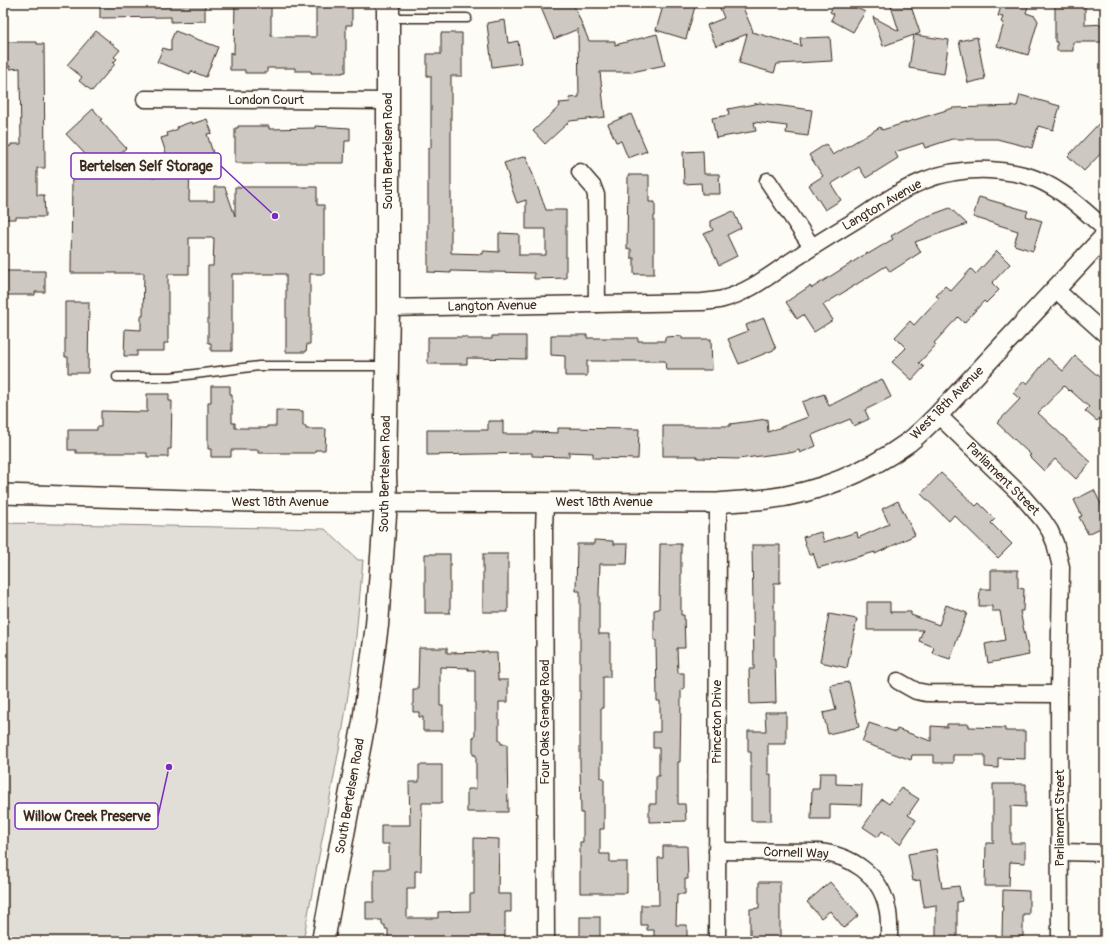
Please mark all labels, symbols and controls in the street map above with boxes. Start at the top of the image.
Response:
street label: London Court [228,92,305,108]
street label: South Bertelsen Road [380,92,396,210]
callout: Bertelsen Self Storage [71,153,221,179]
text: Bertelsen Self Storage [79,158,214,175]
street label: Langton Avenue [839,176,925,234]
street label: Langton Avenue [447,297,537,315]
street label: West 18th Avenue [907,363,987,443]
street label: South Bertelsen Road [376,415,394,533]
street label: Parliament Street [963,439,1043,519]
street label: West 18th Avenue [231,494,329,510]
street label: West 18th Avenue [555,494,653,510]
street label: Four Oaks Grange Road [537,659,553,785]
street label: Princeton Drive [709,679,725,764]
street label: South Bertelsen Road [332,737,368,855]
street label: Parliament Street [1052,769,1068,867]
callout: Willow Creek Preserve [15,803,158,829]
text: Willow Creek Preserve [23,808,152,825]
street label: Cornell Way [763,844,829,862]

